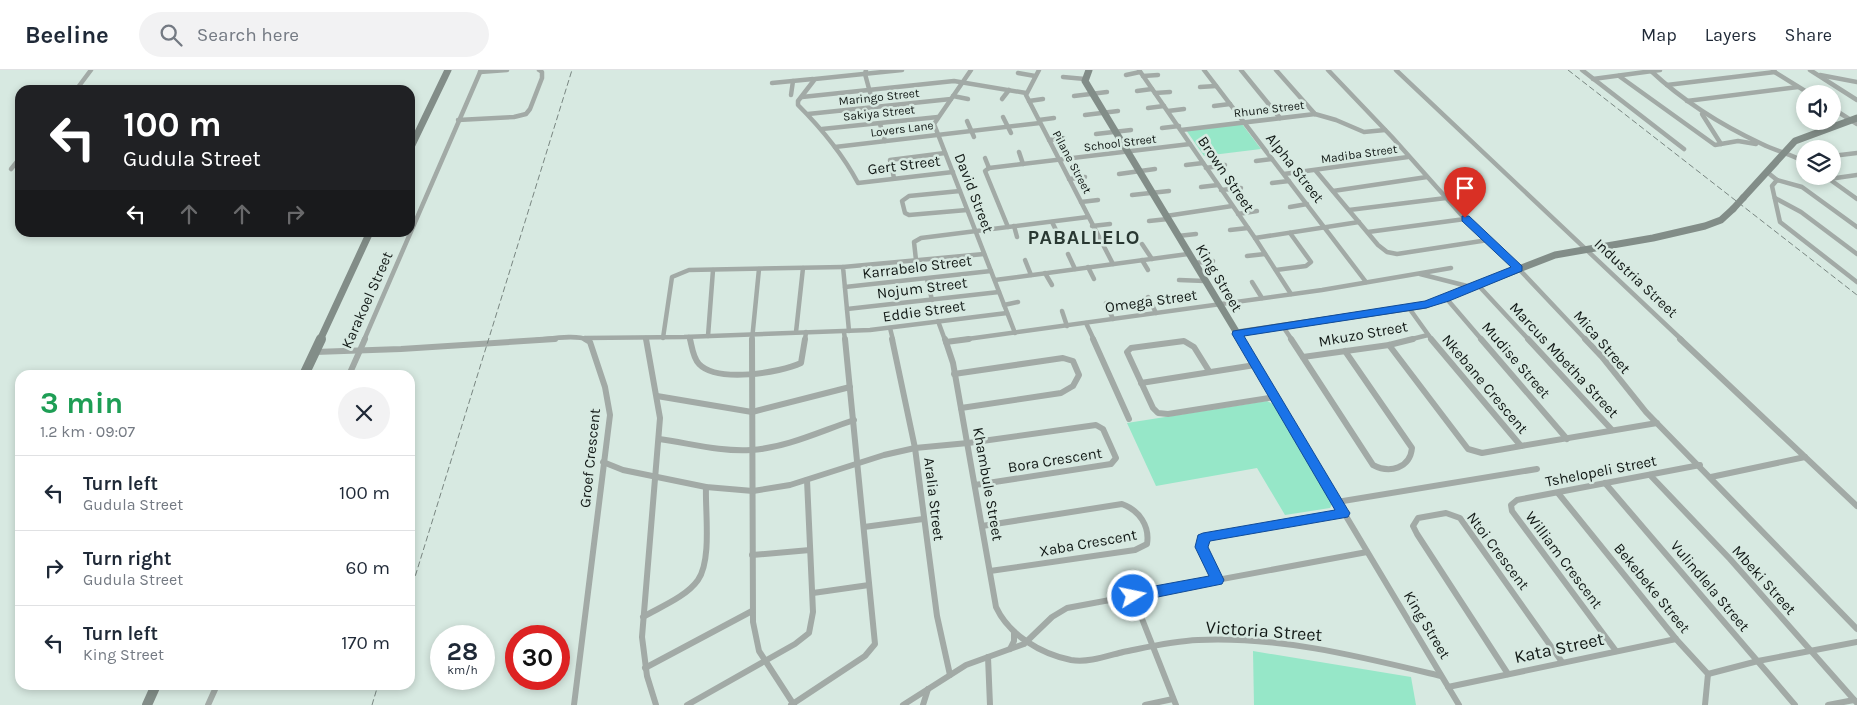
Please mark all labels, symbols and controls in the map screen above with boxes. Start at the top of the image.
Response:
search box [139,12,489,57]
text: Beeline [25,21,109,49]
icon: search [157,21,185,49]
text: Search here [197,24,299,46]
text: Map [1641,24,1677,46]
text: Layers [1705,24,1757,46]
text: Share [1785,24,1832,46]
map controls [1796,85,1841,185]
button: sound [1796,85,1841,130]
street label: Maringo Street [838,86,921,108]
street label: Rhune Street [1233,98,1306,120]
street label: Sakiya Street [842,102,916,124]
text: 100 m [123,104,222,145]
icon: left [40,105,105,170]
street label: Lovers Lane [870,118,934,140]
street label: Pilane Street [1050,128,1095,196]
street label: Alpha Street [1262,130,1328,207]
street label: School Street [1083,132,1158,154]
street label: Brown Street [1194,133,1258,216]
button: layers [1796,140,1841,185]
street label: Madiba Street [1320,142,1399,166]
text: Gudula Street [123,146,261,172]
street label: David Street [951,151,998,236]
street label: Gert Street [867,152,942,178]
pin [1444,167,1486,218]
icon: arrive [1451,174,1479,202]
icon: left [122,200,150,228]
icon: ahead [175,200,203,228]
icon: ahead [228,200,256,228]
icon: right [281,200,309,228]
district label: PABALLELO [1028,226,1140,249]
street label: Industria Street [1591,235,1682,322]
street label: King Street [1192,241,1246,315]
street label: Karakoel Street [338,248,397,351]
street label: Karrabelo Street [861,251,973,283]
street label: Nojum Street [876,273,969,302]
street label: Omega Street [1104,286,1199,316]
street label: Eddie Street [882,296,967,326]
street label: Marcus Mbetha Street [1506,298,1623,422]
street label: Mica Street [1570,307,1635,378]
street label: Mkuzo Street [1317,317,1409,351]
street label: Mudise Street [1478,318,1554,402]
street label: Nkebane Crescent [1438,331,1532,438]
text: 3 min [40,385,123,421]
button: close [338,387,390,439]
street label: Groef Crescent [576,407,604,509]
text: 1.2 km · 09:07 [40,422,135,441]
street label: Khambule Street [969,426,1007,543]
street label: Bora Crescent [1007,444,1104,476]
street label: Tshelopeli Street [1544,451,1659,491]
street label: Aralia Street [920,456,948,542]
text: Turn left [83,473,158,495]
icon: left [40,479,68,507]
text: 100 m [339,482,390,504]
text: Gudula Street [83,495,183,514]
street label: William Crescent [1522,508,1607,612]
street label: Ntoi Crescent [1463,509,1533,594]
street label: Xaba Crescent [1038,525,1139,560]
street label: Vulindlela Street [1667,537,1754,635]
street label: Bekebeke Street [1610,539,1694,637]
street label: Mbeki Street [1728,542,1800,619]
text: Turn right [83,548,172,570]
icon: right [40,554,68,582]
text: 60 m [346,557,390,579]
position arrow [1106,569,1158,621]
text: Gudula Street [83,570,183,589]
street label: King Street [1400,588,1454,662]
street label: Victoria Street [1205,616,1323,646]
text: Turn left [83,623,158,645]
speed limit sign: 30 [505,625,570,690]
street label: Kata Street [1512,628,1606,668]
icon: left [40,629,68,657]
text: 170 m [341,632,390,654]
text: 28 [447,637,478,666]
text: King Street [83,645,164,664]
text: km/h [447,663,478,677]

